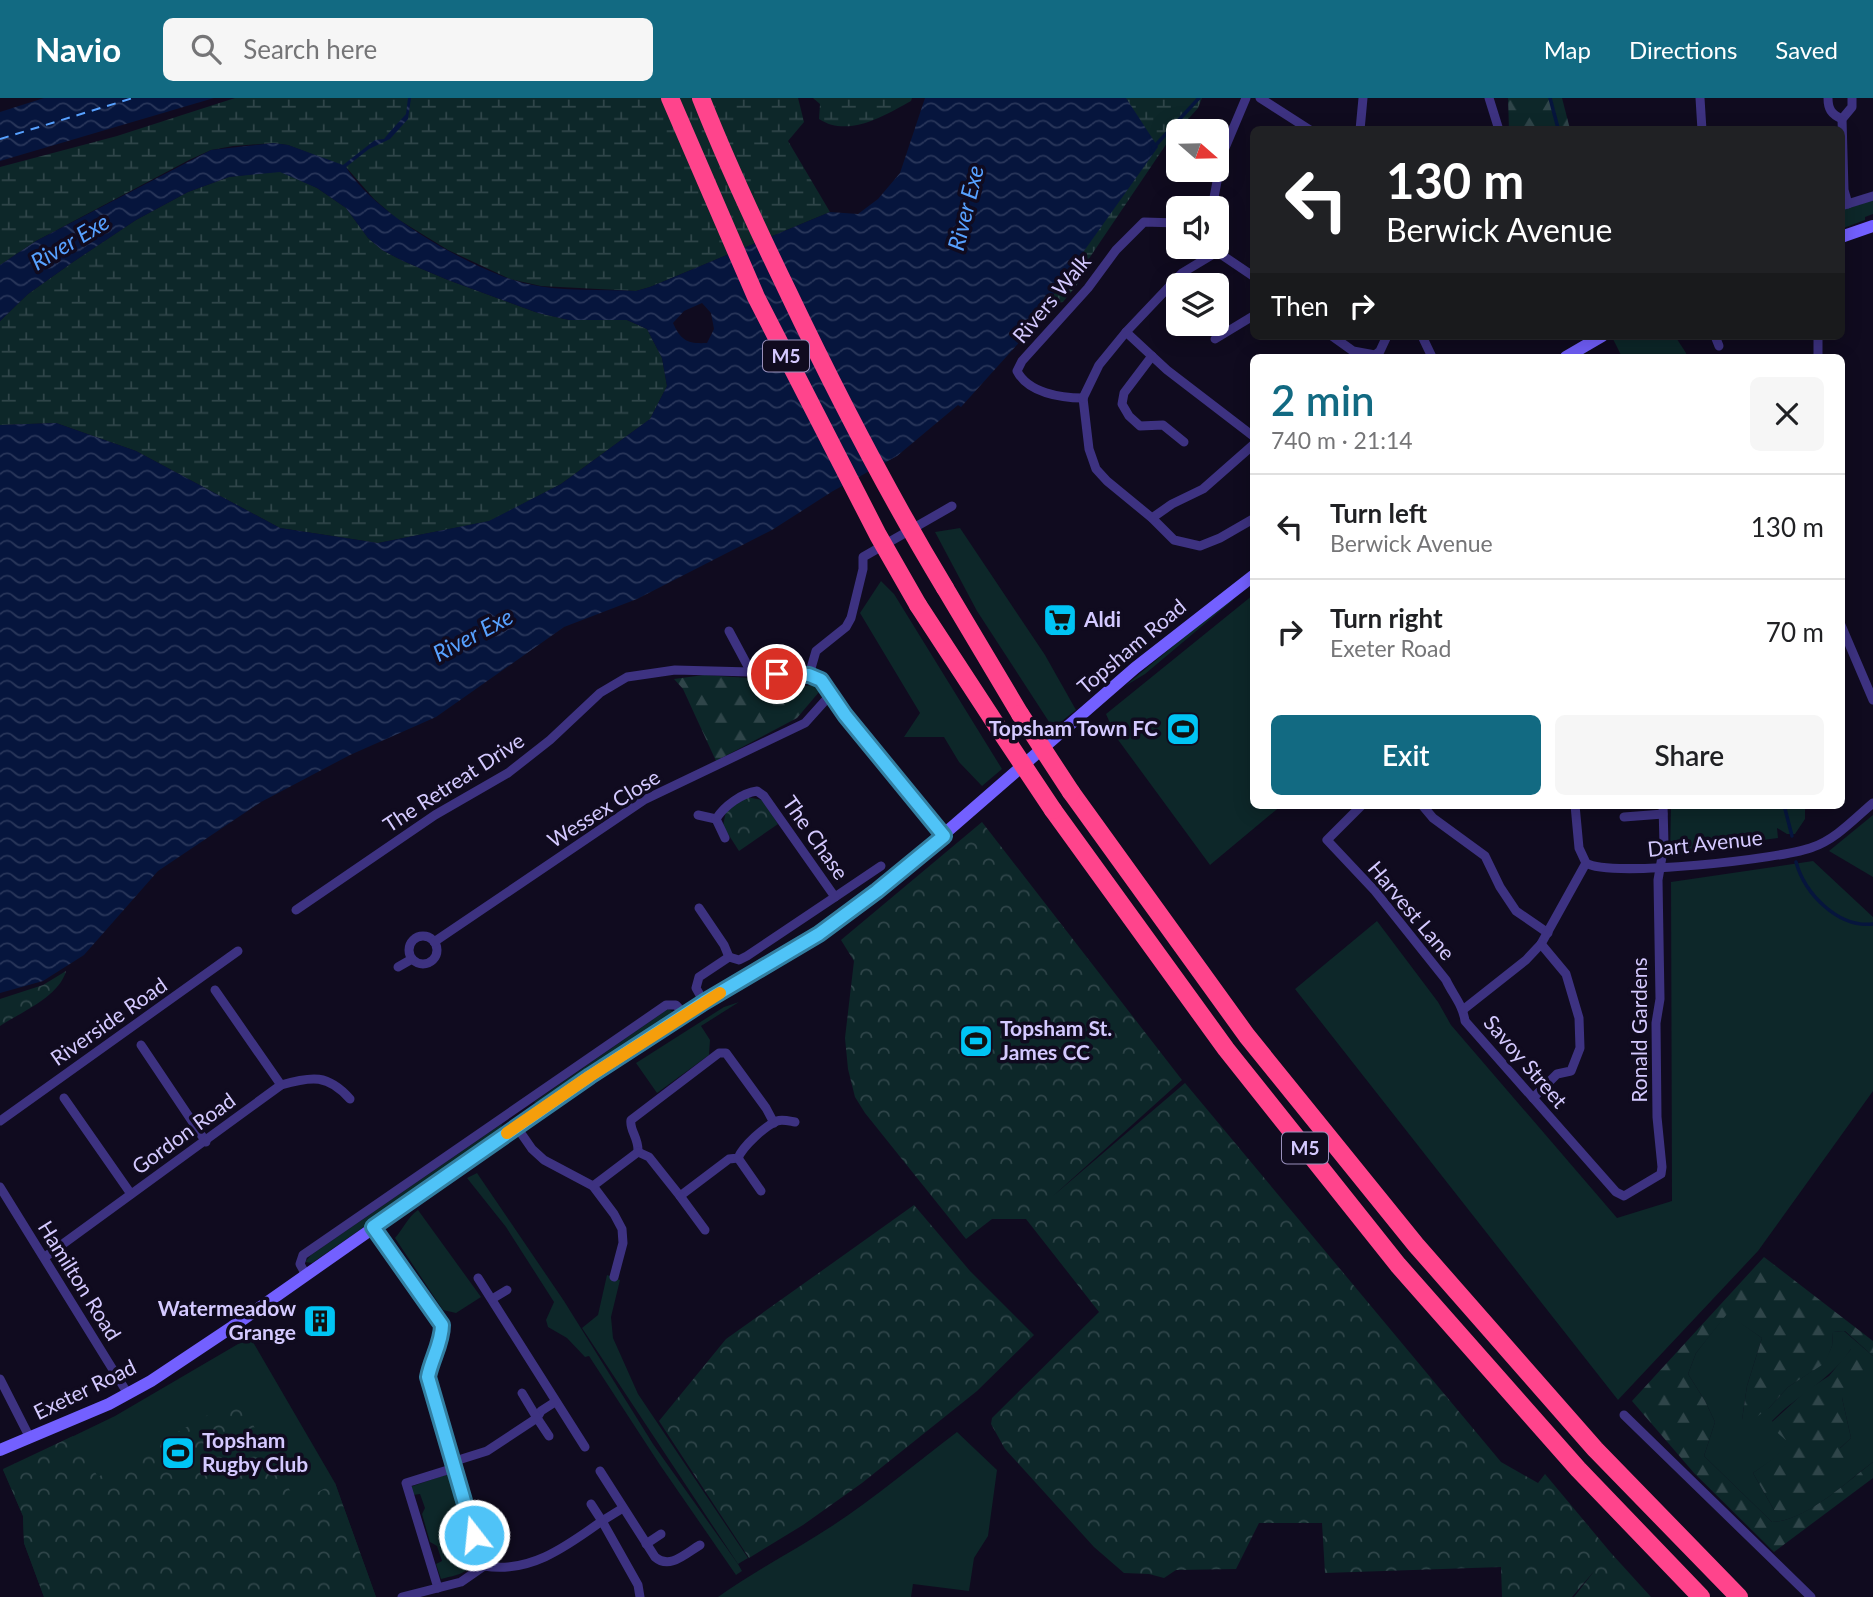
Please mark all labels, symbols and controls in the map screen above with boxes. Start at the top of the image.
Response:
search box [163,18,653,81]
text: Navio [35,29,121,69]
icon: search [187,30,225,68]
text: Search here [243,33,377,65]
text: Map [1544,35,1591,64]
text: Directions [1629,35,1737,64]
text: Saved [1775,35,1838,64]
north arrow [1166,119,1228,182]
map controls [1166,119,1229,336]
text: 130 m [1386,151,1524,209]
icon: left [1271,154,1362,245]
water label: River Exe [941,162,989,253]
button: sound [1166,196,1229,259]
water label: River Exe [25,207,114,275]
text: Berwick Avenue [1386,210,1612,249]
street label: Rivers Walk [1007,248,1095,347]
button: layers [1166,273,1229,336]
icon: right [1343,287,1381,325]
text: Then [1271,290,1329,322]
road number: M5 [763,340,809,372]
text: 2 min [1271,375,1375,425]
button: close [1750,377,1824,451]
text: 740 m · 21:14 [1271,426,1413,454]
text: Turn left [1330,497,1427,529]
icon: left [1271,508,1309,546]
text: 130 m [1751,511,1824,543]
text: Berwick Avenue [1330,529,1493,557]
street label: Topsham Road [1072,593,1190,698]
water label: River Exe [428,601,517,667]
supermarket icon: Aldi [1041,601,1079,639]
text: Turn right [1330,602,1443,634]
place label: Aldi [1083,606,1121,631]
icon: right [1271,613,1309,651]
text: 70 m [1766,616,1824,648]
text: Exeter Road [1330,634,1451,662]
pin [747,644,807,704]
icon: arrive [758,655,796,693]
sports icon: Topsham Town FC [1164,710,1202,748]
place label: Topsham Town FC [989,715,1158,740]
button: Exit [1271,715,1541,795]
button: Share [1555,715,1824,795]
street label: The Retreat Drive [378,727,528,837]
street label: Wessex Close [542,763,664,852]
street label: The Chase [778,790,854,884]
street label: Dart Avenue [1646,824,1764,861]
street label: Harvest Lane [1364,855,1461,965]
street label: Ronald Gardens [1626,957,1651,1103]
street label: Riverside Road [45,971,171,1070]
street label: Savoy Street [1479,1010,1573,1113]
place label: Topsham St. James CC [1000,1015,1112,1064]
sports icon: Topsham St. James CC [957,1022,995,1060]
street label: Gordon Road [127,1087,240,1179]
road number: M5 [1282,1132,1328,1164]
street label: Hamilton Road [34,1216,127,1345]
place label: Watermeadow Grange [158,1295,296,1344]
building icon: Watermeadow Grange [301,1302,339,1340]
street label: Exeter Road [29,1353,140,1424]
place label: Topsham Rugby Club [202,1427,308,1476]
sports icon: Topsham Rugby Club [159,1434,197,1472]
position arrow [437,1498,511,1572]

